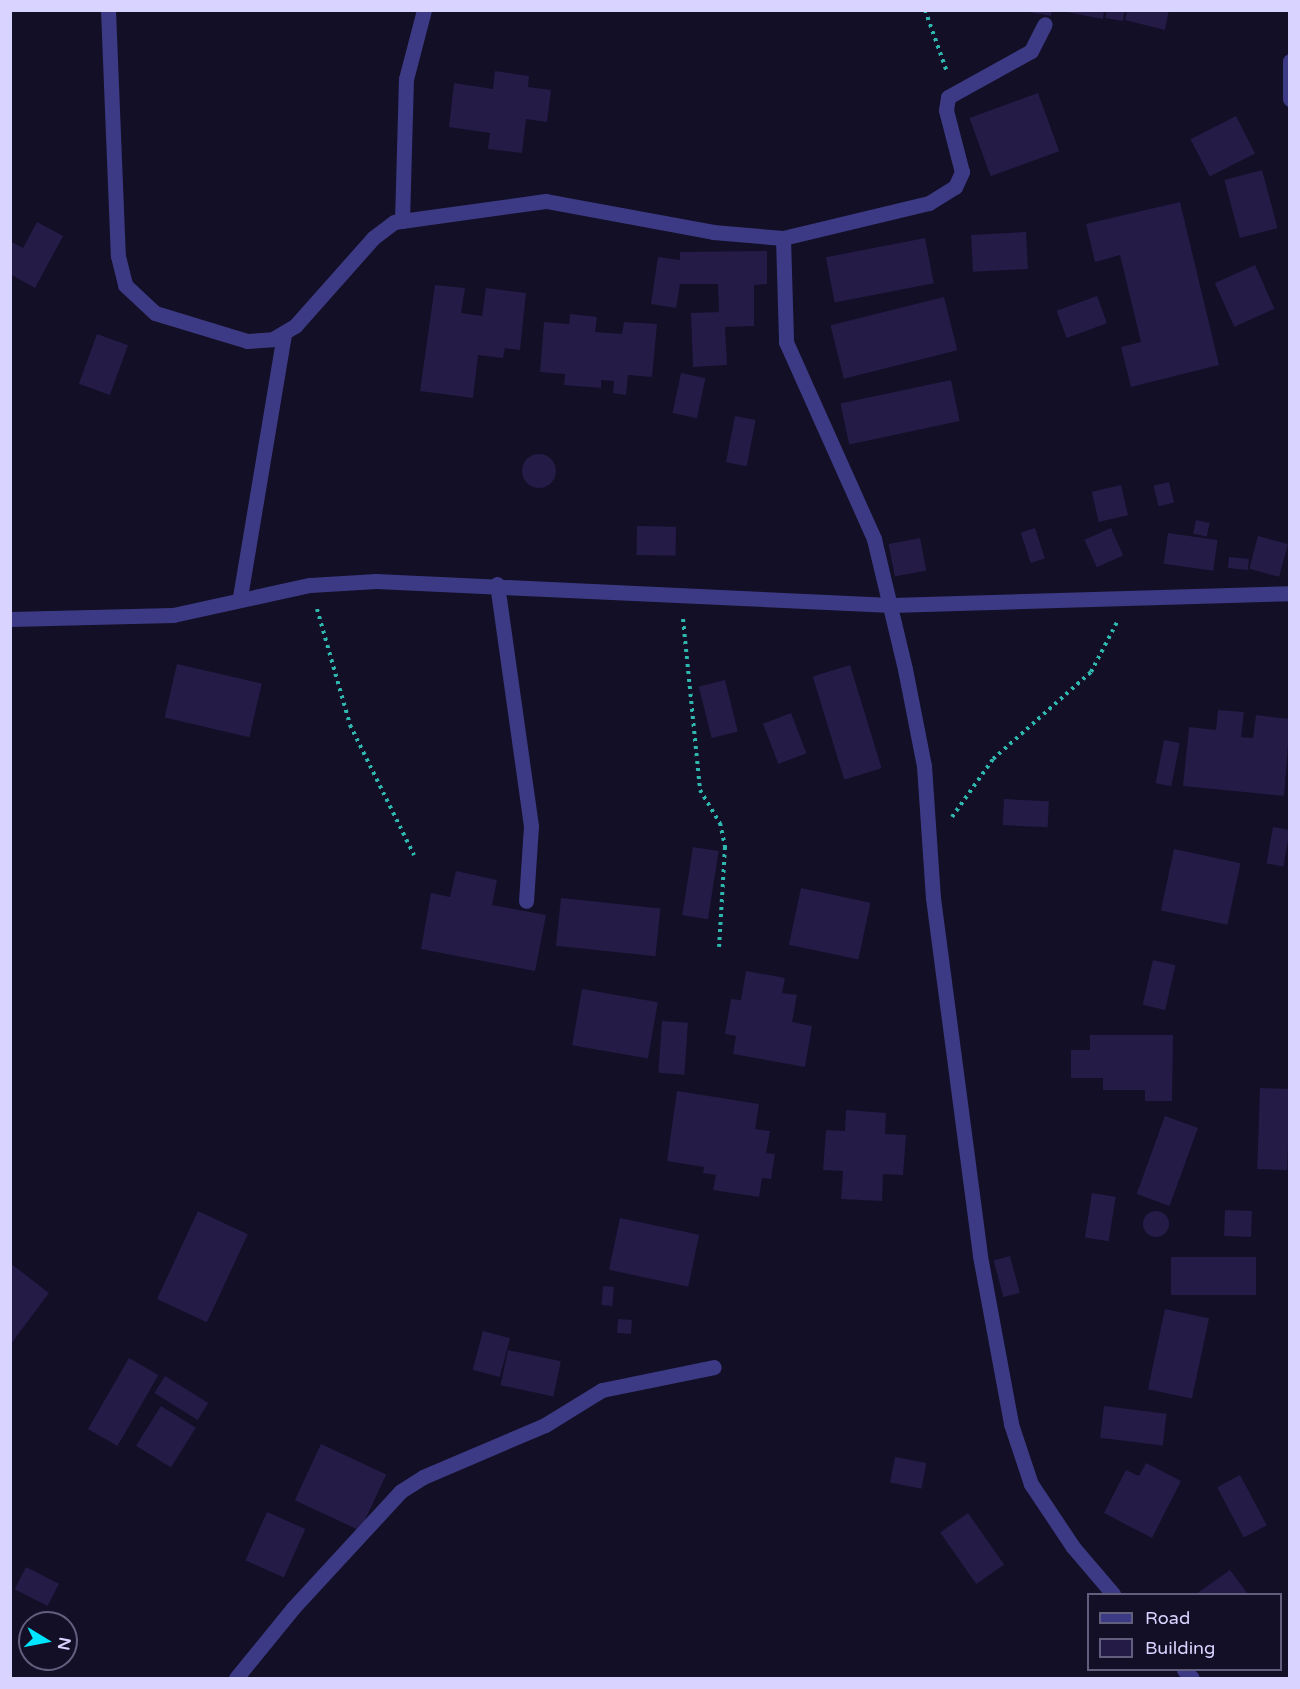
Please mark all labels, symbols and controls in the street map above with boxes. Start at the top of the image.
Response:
legend [1087,1593,1282,1671]
text: Road [1145,1607,1190,1629]
north arrow [18,1611,78,1671]
text: N [53,1636,75,1652]
text: Building [1145,1637,1215,1659]

